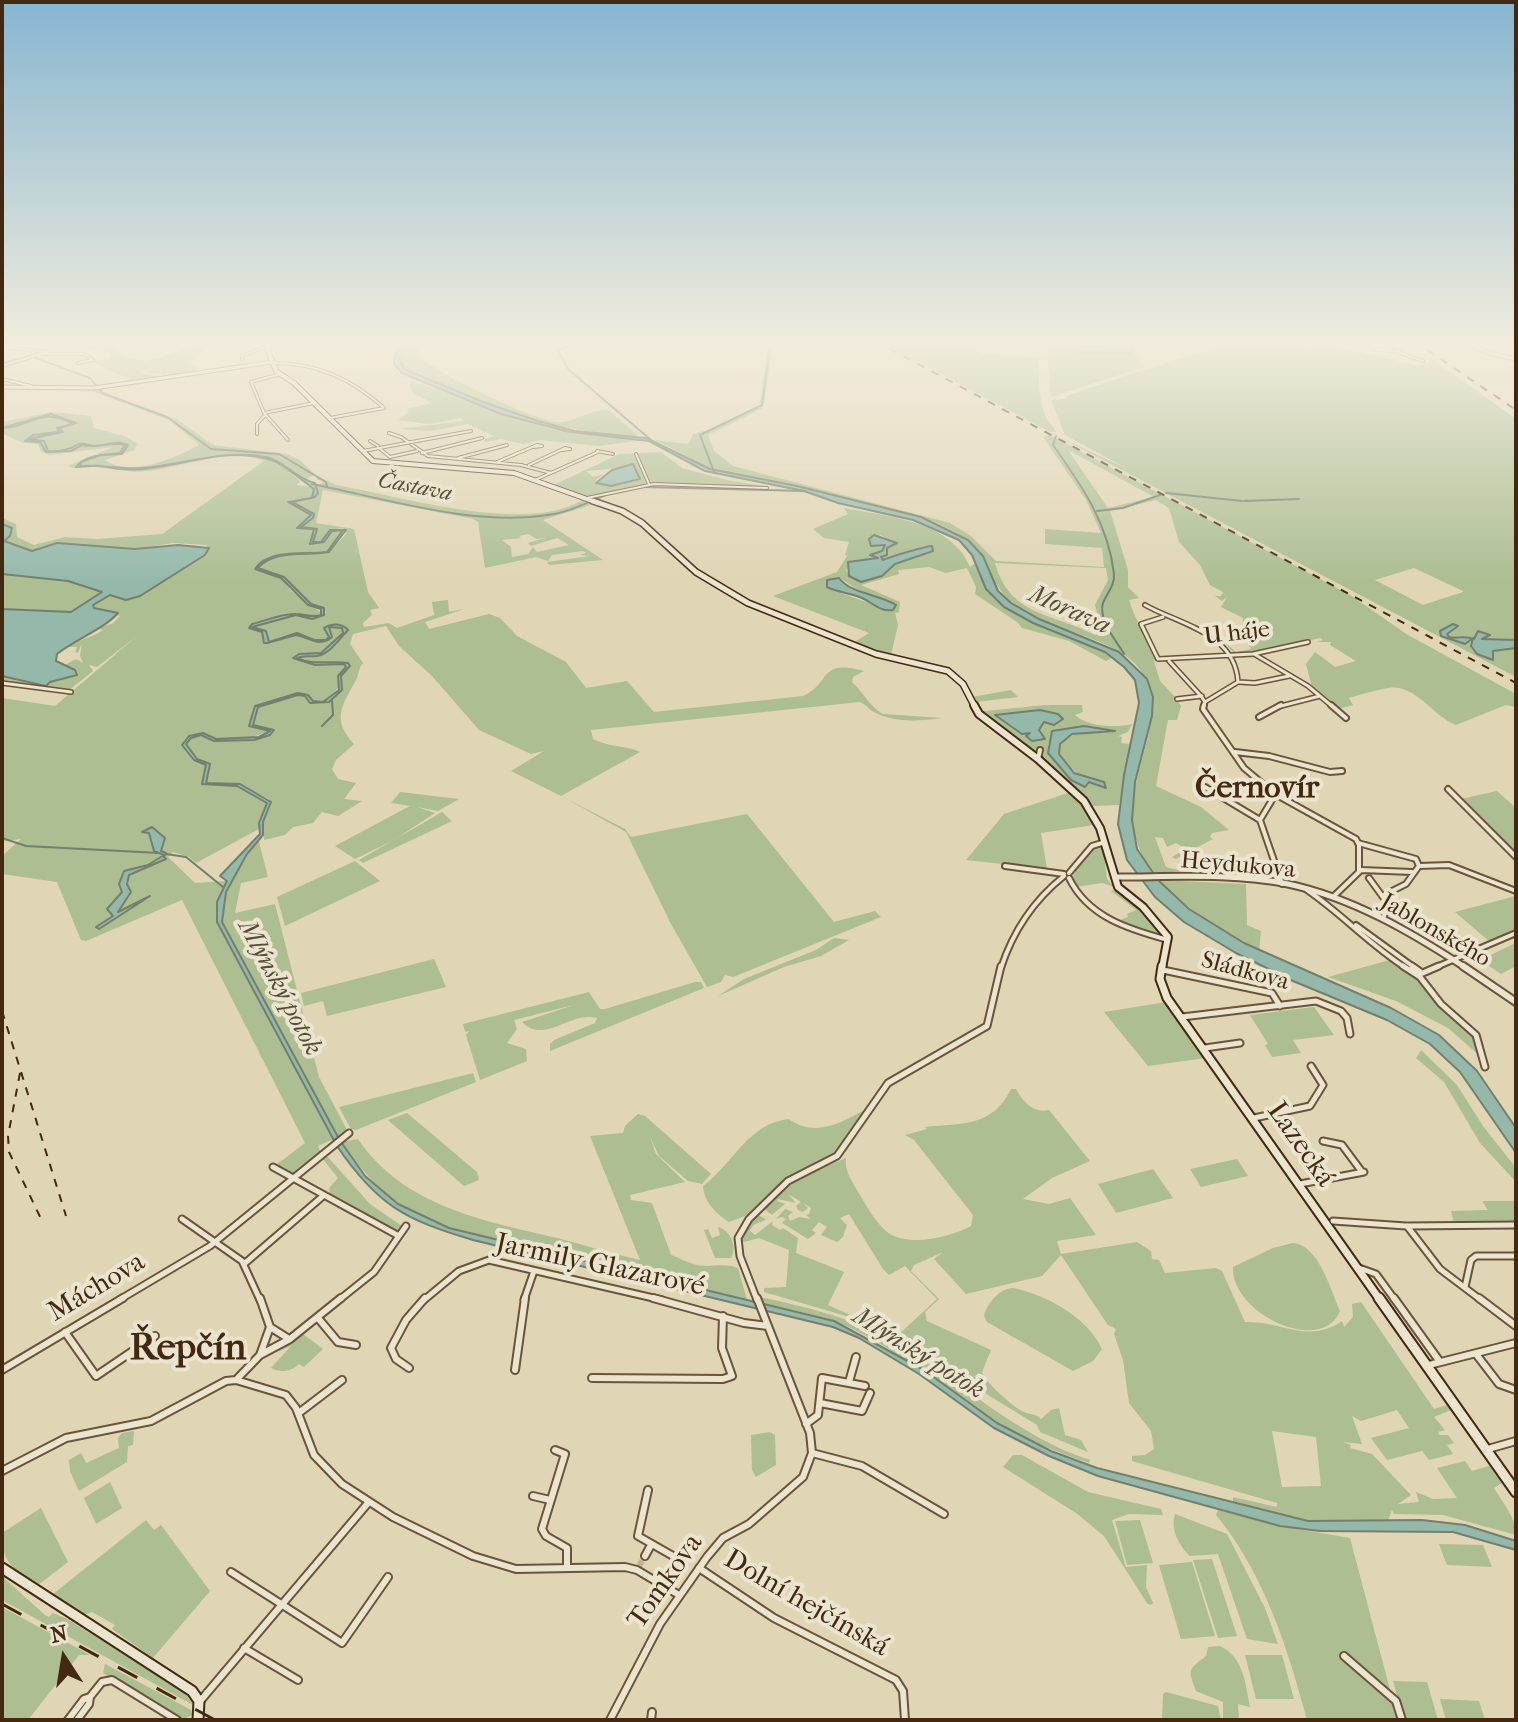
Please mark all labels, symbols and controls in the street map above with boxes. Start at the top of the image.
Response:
water label: Častava [376,468,454,508]
water label: Morava [1023,579,1115,643]
street label: U háje [1202,616,1272,652]
district label: Černovír [1195,770,1319,808]
street label: Heydukova [1179,847,1297,885]
street label: Jablonského [1375,888,1495,974]
water label: Mlýnský potok [230,915,328,1061]
street label: Sládkova [1198,946,1292,998]
street label: Lazecká [1259,1096,1341,1194]
street label: Jarmily Glazarové [492,1227,708,1305]
street label: Máchova [43,1246,151,1330]
water label: Mlýnský potok [846,1301,990,1407]
district label: Řepčín [130,1327,246,1373]
street label: Tomkova [621,1528,711,1636]
street label: Dolní hejčínská [718,1543,894,1665]
north arrow [24,1618,104,1698]
text: N [48,1620,70,1649]

